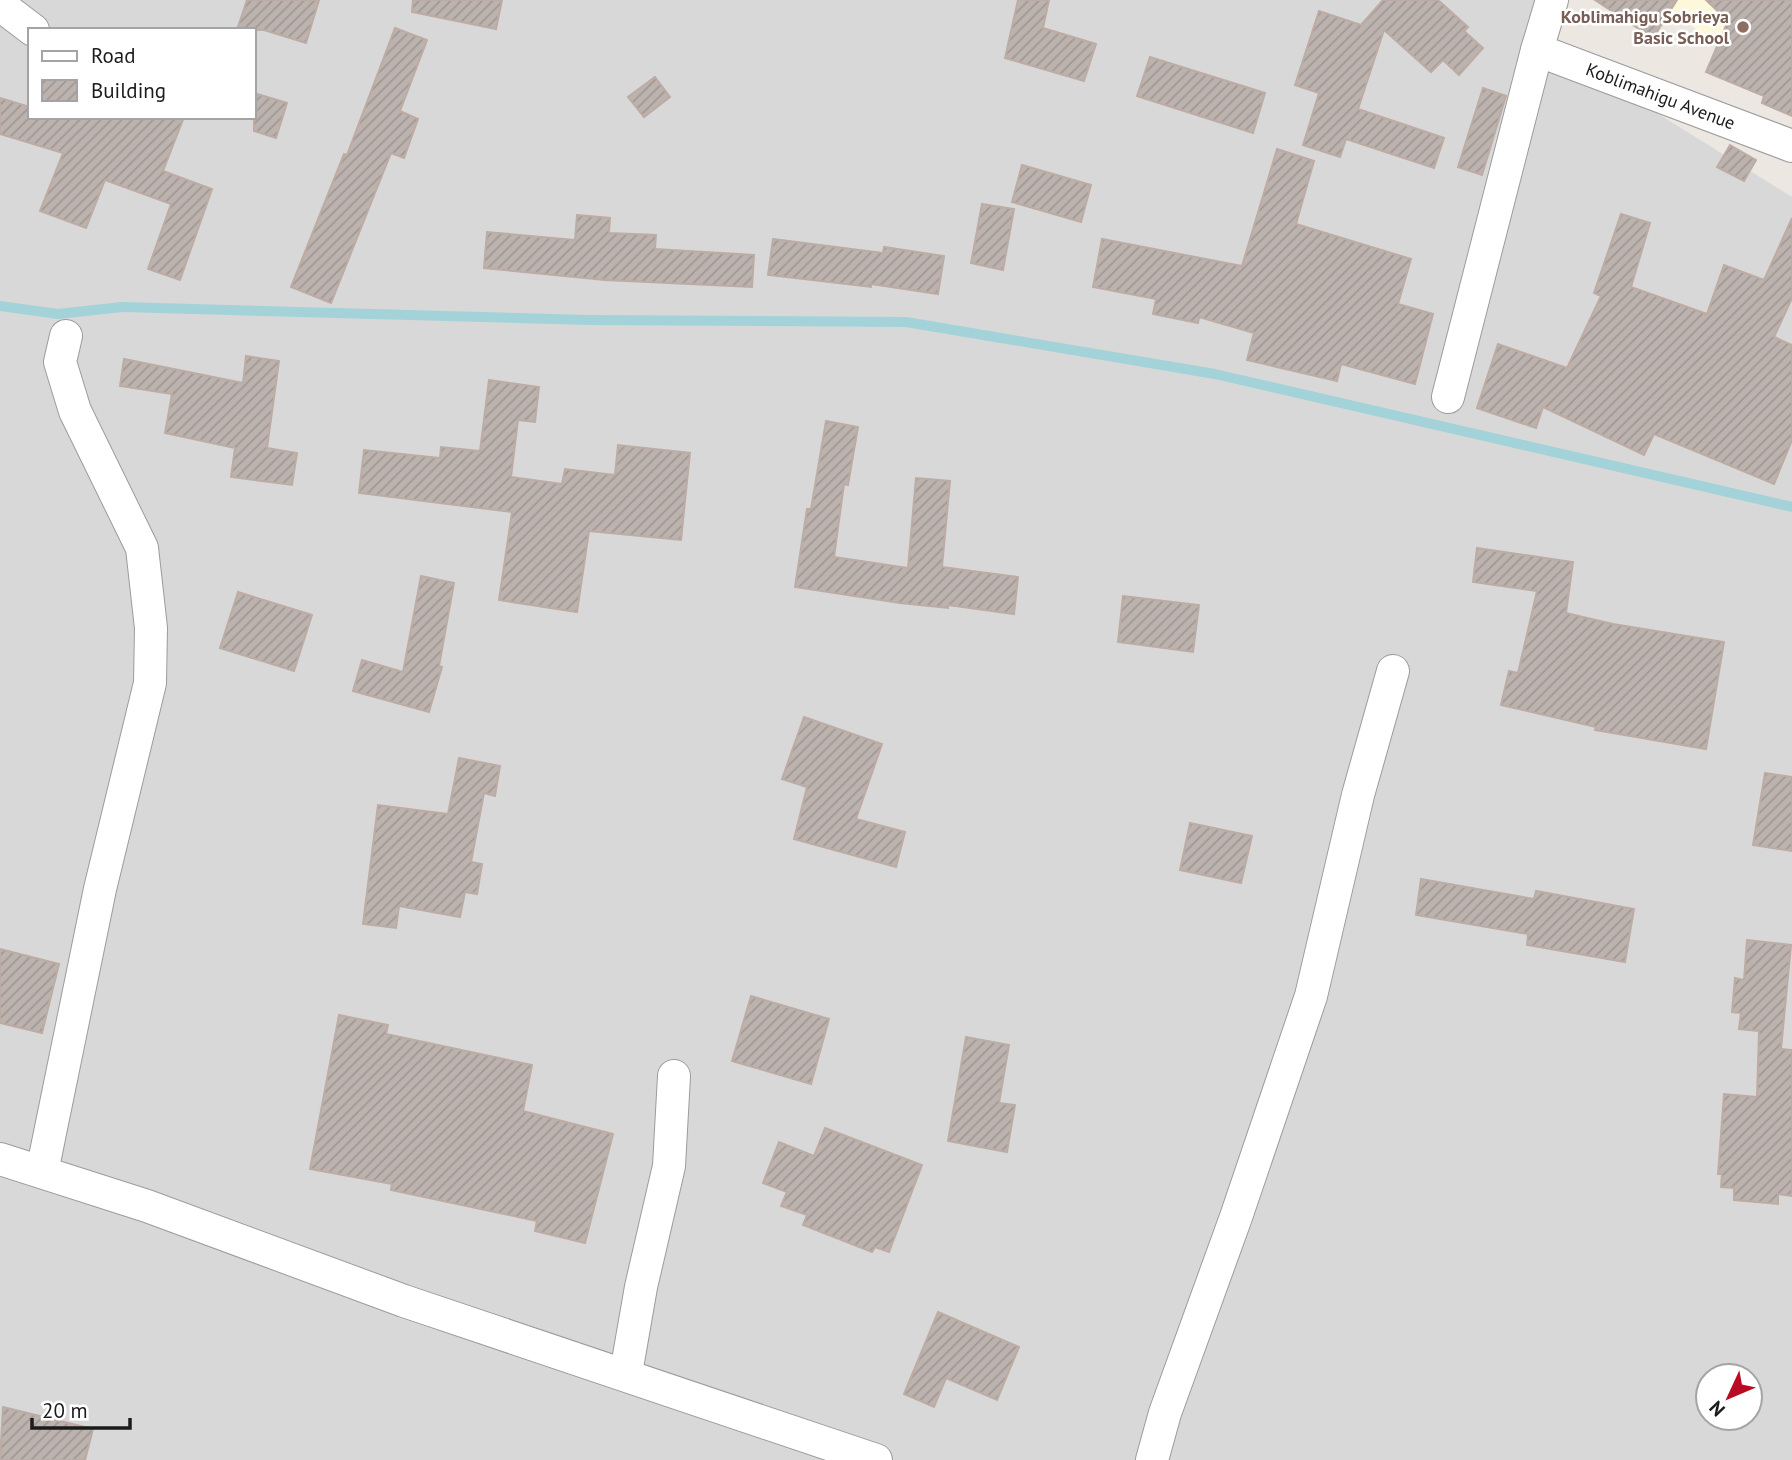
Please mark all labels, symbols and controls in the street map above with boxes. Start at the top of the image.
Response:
place label: Koblimahigu Sobrieya Basic School [1561,5,1730,49]
marker: Koblimahigu Sobrieya Basic School [1735,19,1751,35]
legend [28,28,256,119]
text: Road [91,42,135,69]
street label: Koblimahigu Avenue [1583,57,1738,135]
text: Building [91,77,166,104]
north arrow [1694,1362,1764,1432]
scale bar [32,1386,130,1430]
text: N [1704,1396,1730,1422]
text: 20 m [42,1397,88,1424]

